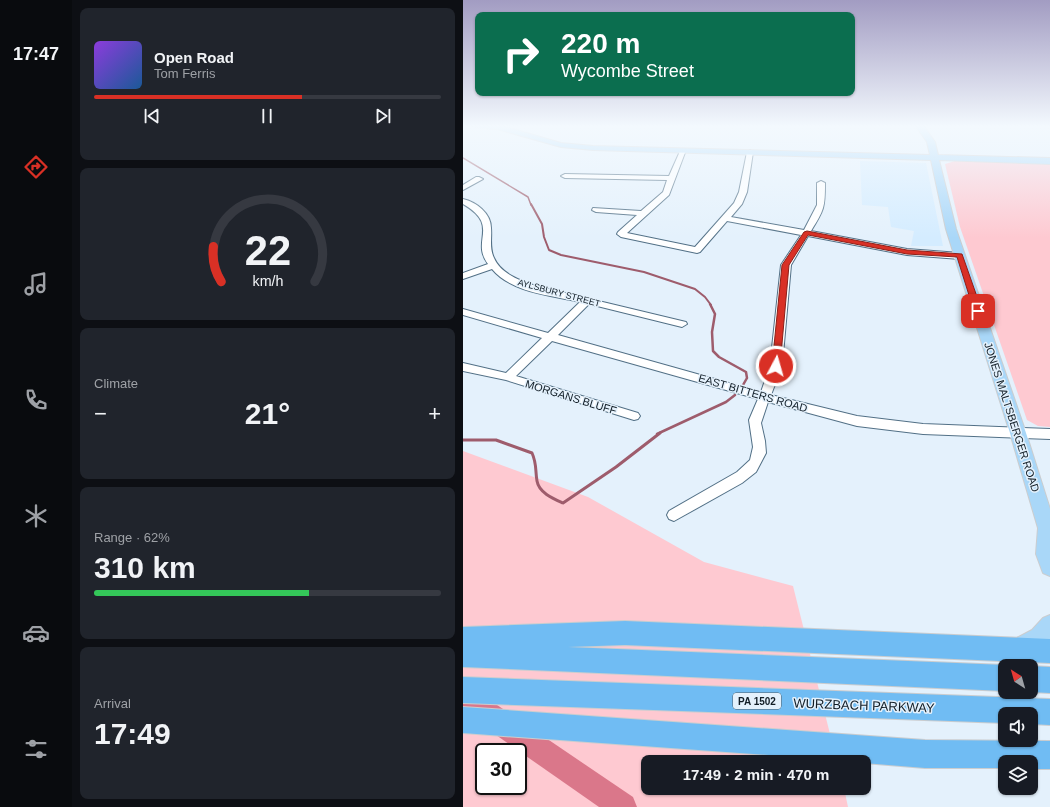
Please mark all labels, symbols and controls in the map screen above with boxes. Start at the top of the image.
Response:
icon: right [495,28,547,80]
text: 220 m [561,28,640,59]
text: 17:47 [13,44,59,64]
text: Open Road [154,49,234,66]
text: Wycombe Street [561,61,694,81]
text: Tom Ferris [154,66,215,81]
icon: previous [141,105,163,127]
icon: pause [256,105,278,127]
icon: next [372,105,394,127]
icon: directions [22,153,50,181]
text: 22 [244,226,291,273]
icon: music [22,270,50,298]
text: km/h [252,272,283,288]
street label: AYLSBURY STREET [517,277,602,309]
pin [961,294,995,328]
icon: arrive [967,300,989,322]
street label: JONES MALTSBERGER ROAD [982,341,1042,494]
position arrow [755,345,797,387]
street label: EAST BITTERS ROAD [697,372,809,414]
text: Climate [94,376,138,391]
street label: MORGANS BLUFF [524,377,618,417]
icon: phone [22,386,50,414]
text: 21° [245,397,290,430]
text: − [94,401,107,426]
text: + [428,401,441,426]
icon: climate [22,502,50,530]
text: Range · 62% [94,530,170,545]
text: 310 km [94,551,196,584]
icon: car [22,619,50,647]
north arrow [998,659,1038,699]
map controls [998,659,1038,795]
road number: PA 1502 [733,693,781,709]
text: Arrival [94,696,131,711]
street label: WURZBACH PARKWAY [793,696,935,715]
button: sound [998,707,1038,747]
text: 17:49 [94,717,171,750]
icon: filters [22,735,50,763]
speed limit sign: 30 [475,743,527,795]
button: layers [998,755,1038,795]
text: 17:49 · 2 min · 470 m [683,766,829,783]

